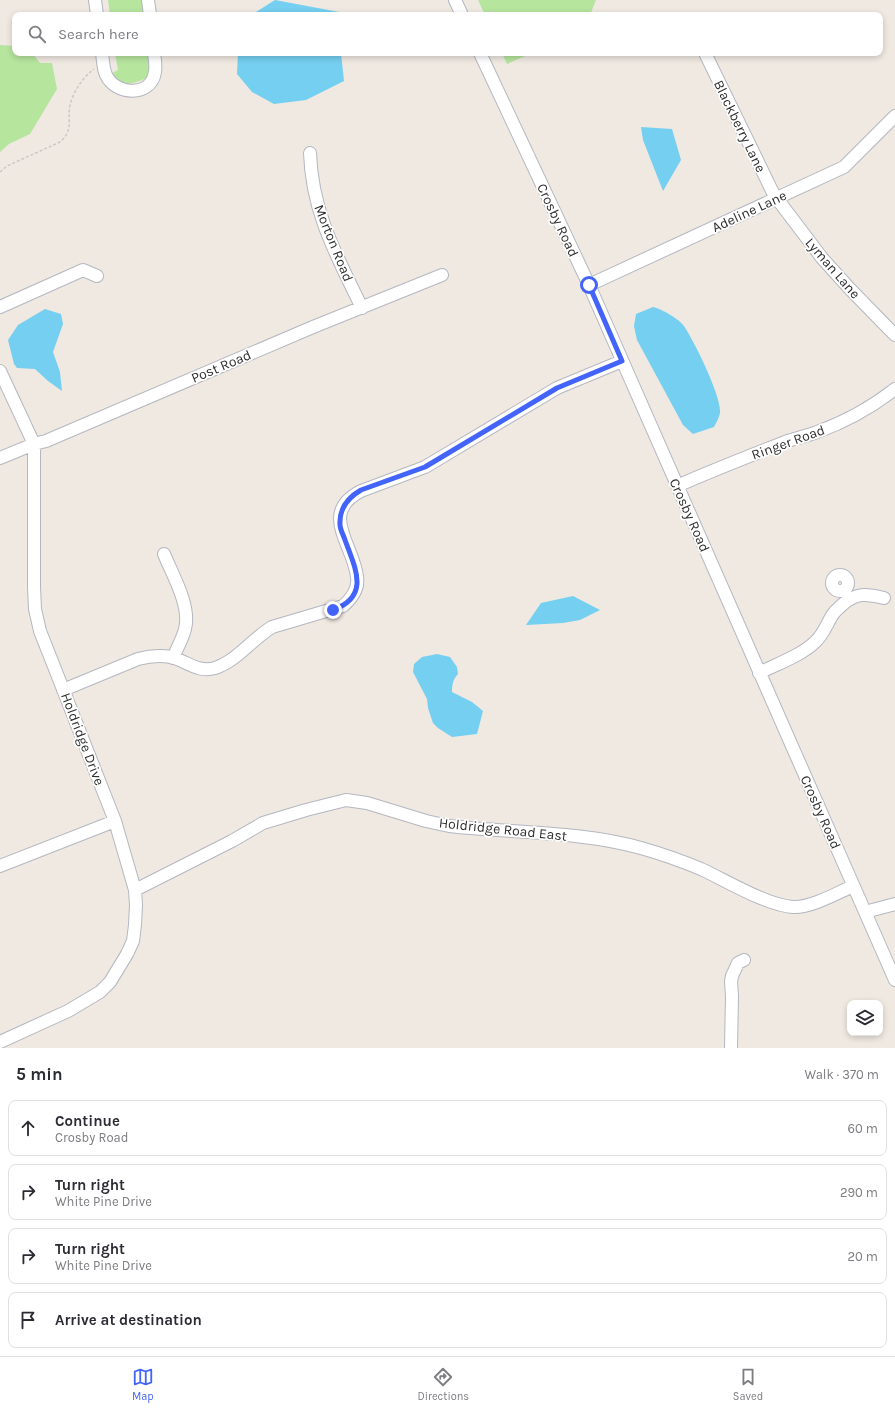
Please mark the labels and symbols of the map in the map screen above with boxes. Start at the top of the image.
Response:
street label: Blackberry Lane [710,77,769,175]
street label: Crosby Road [533,181,582,260]
street label: Adeline Lane [709,187,789,236]
street label: Morton Road [310,202,357,284]
street label: Lyman Lane [802,234,864,302]
route start [580,276,598,294]
street label: Post Road [189,346,254,387]
street label: Ringer Road [749,421,827,464]
street label: Crosby Road [666,476,713,555]
route end [324,601,342,619]
street label: Holdridge Drive [57,690,108,788]
street label: Crosby Road [797,773,844,852]
street label: Holdridge Road East [438,814,568,845]

